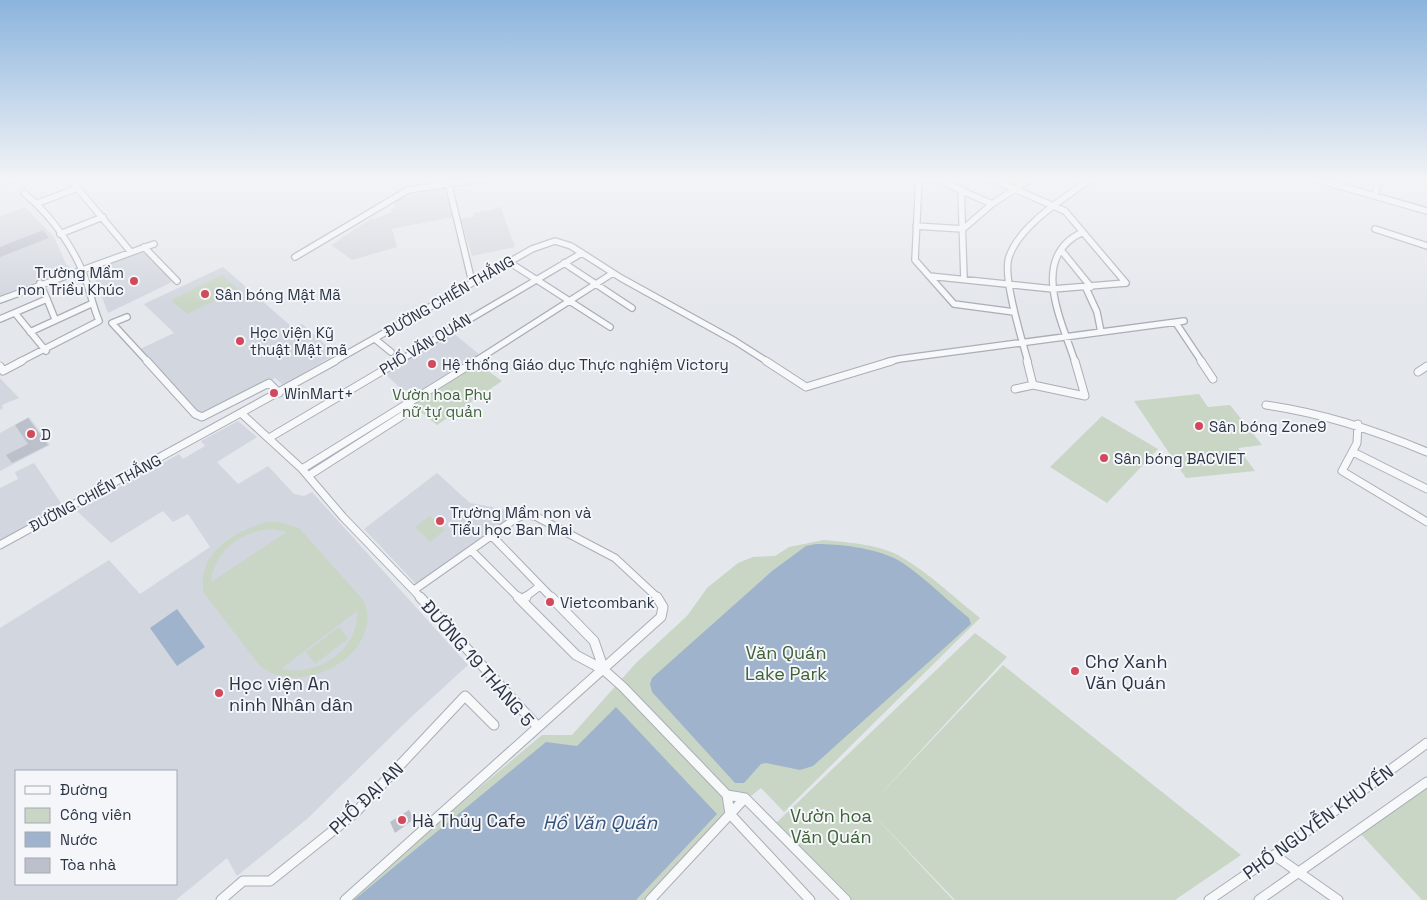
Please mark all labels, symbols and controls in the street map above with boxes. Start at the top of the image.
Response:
street label: ĐƯỜNG CHIẾN THẮNG [380,250,517,341]
place label: Trường Mầm non Triều Khúc [18,263,124,299]
marker: Trường Mầm non Triều Khúc [128,275,140,287]
place label: Sân bóng Mật Mã [215,285,341,304]
marker: Sân bóng Mật Mã [199,288,211,300]
street label: PHỐ VĂN QUÁN [375,308,474,379]
place label: Học viện Kỹ thuật Mật mã [250,323,348,359]
marker: Học viện Kỹ thuật Mật mã [234,335,246,347]
place label: Hệ thống Giáo dục Thực nghiệm Victory [442,355,729,374]
marker: Hệ thống Giáo dục Thực nghiệm Victory [426,358,438,370]
place label: WinMart+ [284,384,353,403]
park label: Vườn hoa Phụ nữ tự quản [392,385,492,421]
marker: WinMart+ [268,387,280,399]
place label: Sân bóng Zone9 [1209,417,1326,436]
marker: Sân bóng Zone9 [1193,420,1205,432]
place label: D [41,425,51,444]
marker: D [25,428,37,440]
street label: ĐƯỜNG CHIẾN THẮNG [25,449,164,536]
place label: Sân bóng BACVIET [1114,449,1246,468]
marker: Sân bóng BACVIET [1098,452,1110,464]
place label: Trường Mầm non và Tiểu học Ban Mai [450,503,592,539]
marker: Trường Mầm non và Tiểu học Ban Mai [434,515,446,527]
place label: Vietcombank [560,593,655,612]
street label: ĐƯỜNG 19 THÁNG 5 [417,595,539,731]
marker: Vietcombank [544,596,556,608]
park label: Văn Quán Lake Park [745,641,827,685]
place label: Chợ Xanh Văn Quán [1085,650,1167,694]
marker: Chợ Xanh Văn Quán [1069,665,1081,677]
place label: Học viện An ninh Nhân dân [229,672,353,716]
marker: Học viện An ninh Nhân dân [213,687,225,699]
street label: PHỐ ĐẠI AN [324,757,408,839]
street label: PHỐ NGUYỄN KHUYẾN [1238,759,1398,884]
legend [15,770,178,885]
text: Đường [60,780,108,799]
park label: Vườn hoa Văn Quán [790,804,872,848]
text: Công viên [60,805,131,824]
place label: Hà Thủy Cafe [412,809,526,832]
water label: Hồ Văn Quán [543,810,657,835]
marker: Hà Thủy Cafe [396,814,408,826]
text: Nước [60,830,98,849]
text: Tòa nhà [60,855,116,874]

